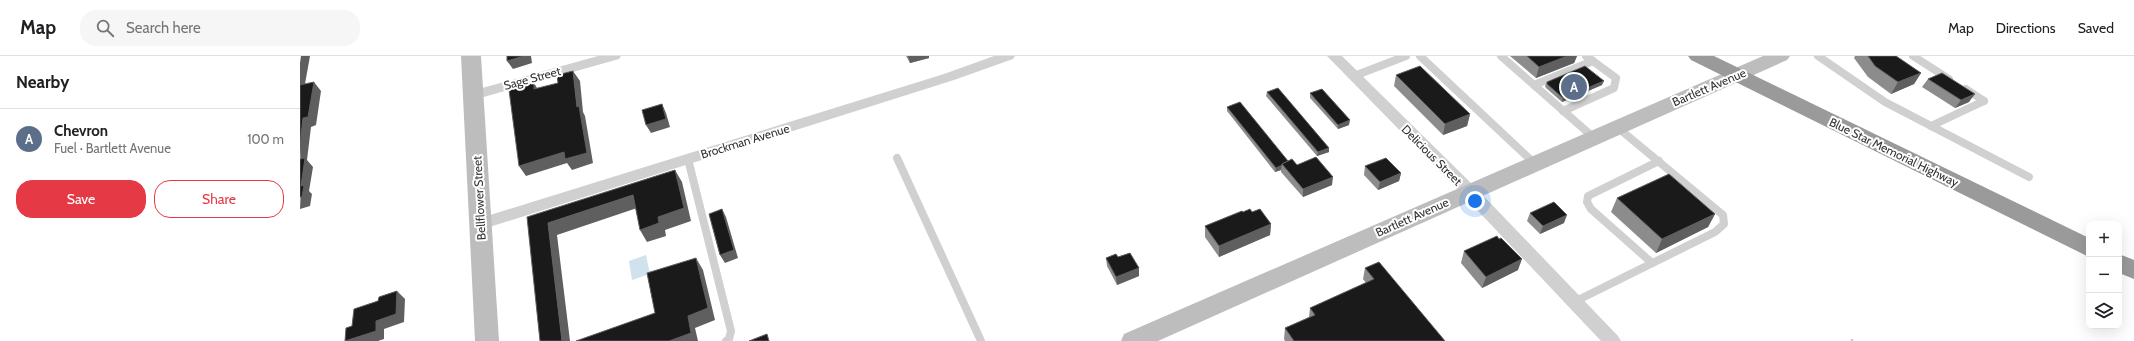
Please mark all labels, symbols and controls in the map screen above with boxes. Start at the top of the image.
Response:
search box [80,10,360,46]
text: Map [20,16,56,39]
icon: search [94,17,116,39]
text: Search here [126,19,201,37]
text: Map [1948,19,1974,37]
text: Directions [1996,19,2056,37]
text: Saved [2078,19,2114,37]
street label: Sage Street [502,63,562,93]
street label: Bartlett Avenue [1670,65,1748,109]
text: Nearby [16,72,69,92]
pin: A [1561,72,1587,102]
street label: Blue Star Memorial Highway [1827,114,1961,190]
street label: Brockman Avenue [699,120,791,162]
text: Chevron [54,122,108,140]
street label: Delicious Street [1399,122,1465,188]
text: A [25,131,33,147]
text: 100 m [247,131,284,147]
text: Fuel · Bartlett Avenue [54,140,171,156]
street label: Bellflower Street [469,155,489,241]
button: Save [16,180,146,218]
button: Share [154,180,284,218]
your location [1465,191,1485,211]
street label: Bartlett Avenue [1373,194,1451,240]
map controls [2086,221,2122,329]
button: + [2086,221,2122,257]
button: − [2086,257,2122,293]
button: layers [2086,293,2122,329]

